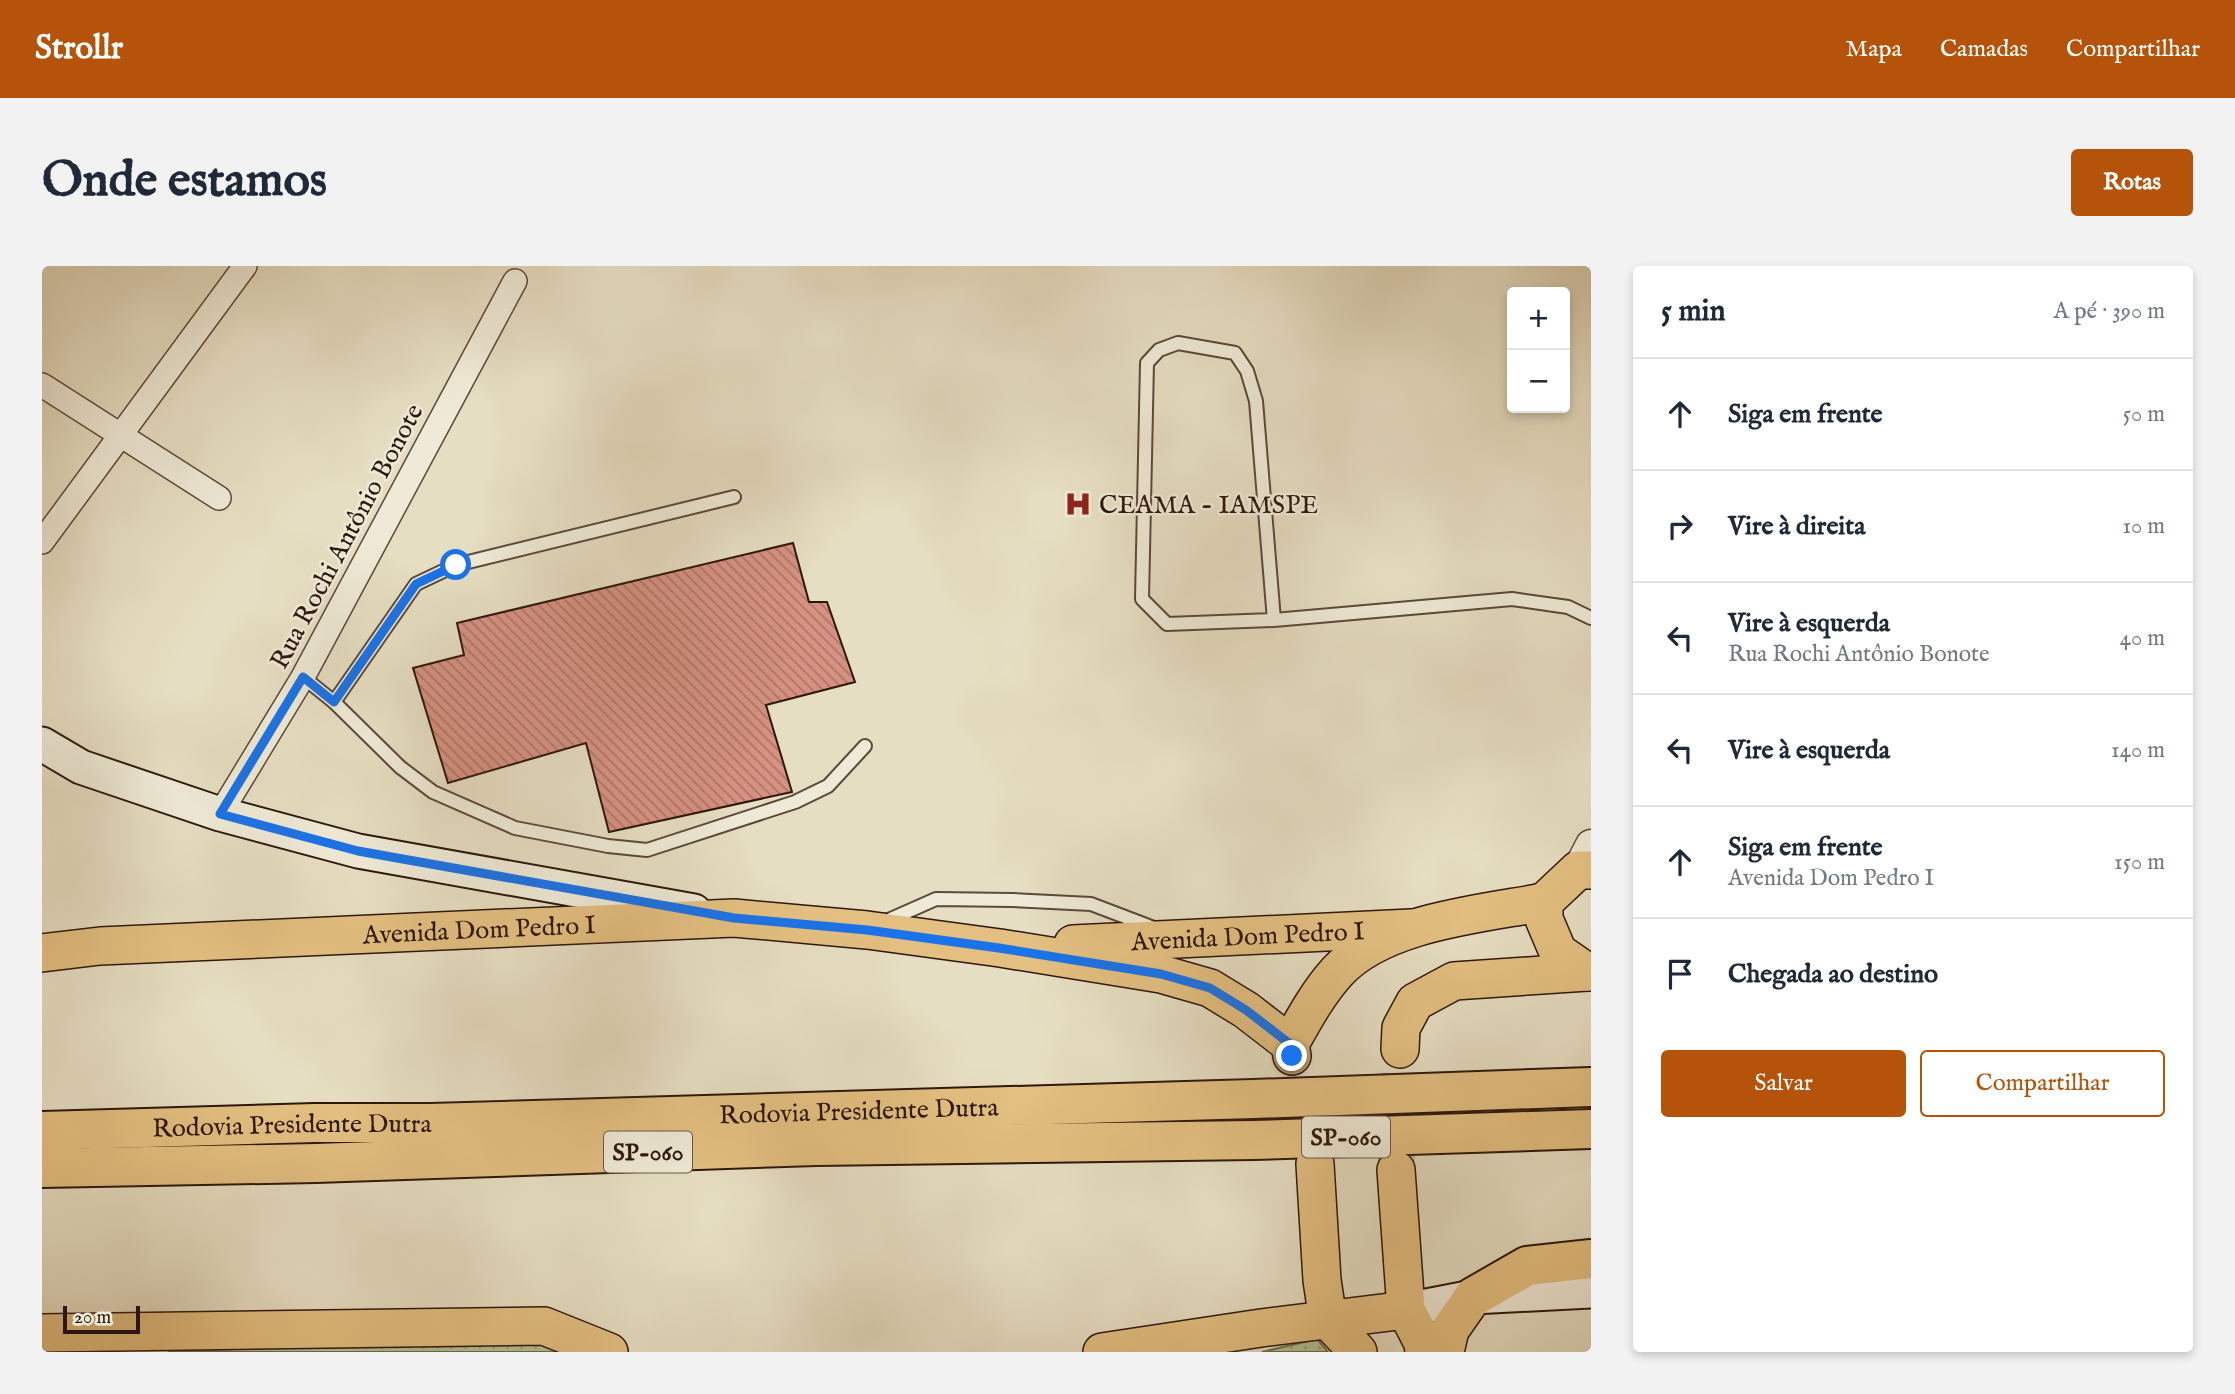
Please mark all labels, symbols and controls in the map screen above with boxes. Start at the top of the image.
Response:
text: Strollr [35,28,123,70]
text: Mapa [1846,34,1902,65]
text: Camadas [1940,34,2028,65]
text: Compartilhar [2066,34,2200,65]
button: Rotas [2071,149,2193,216]
text: Onde estamos [42,151,327,213]
map controls [1507,287,1570,413]
button: + [1507,287,1570,350]
text: 5 min [1661,293,1726,331]
text: A pé · 390 m [2054,297,2165,326]
button: − [1507,350,1570,413]
icon: ahead [1661,395,1699,433]
street label: Rua Rochi Antônio Bonote [263,398,431,675]
text: Siga em frente [1728,398,1883,431]
text: 50 m [2123,400,2165,429]
hospital icon: CEAMA - IAMSPE [1063,489,1093,519]
place label: CEAMA - IAMSPE [1099,489,1318,522]
icon: right [1661,507,1699,545]
text: Vire à direita [1728,510,1865,543]
text: 10 m [2122,512,2165,541]
route start [440,549,471,580]
text: Vire à esquerda [1728,607,1890,640]
icon: left [1661,619,1699,657]
text: 40 m [2120,624,2165,653]
text: Rua Rochi Antônio Bonote [1728,640,1990,669]
icon: left [1661,731,1699,769]
text: Vire à esquerda [1728,734,1890,767]
text: 140 m [2111,736,2165,765]
text: Siga em frente [1728,831,1883,864]
icon: ahead [1661,843,1699,881]
text: 150 m [2114,848,2165,877]
text: Avenida Dom Pedro I [1728,864,1934,893]
street label: Avenida Dom Pedro I [361,909,597,952]
street label: Avenida Dom Pedro I [1129,915,1365,959]
icon: arrive [1661,955,1699,993]
text: Chegada ao destino [1728,958,1938,991]
route end [1276,1040,1307,1071]
button: Salvar [1661,1050,1906,1117]
button: Compartilhar [1920,1050,2165,1117]
street label: Rodovia Presidente Dutra [719,1091,1000,1133]
street label: Rodovia Presidente Dutra [152,1108,432,1146]
road number: SP-060 [1302,1116,1390,1158]
road number: SP-060 [604,1132,692,1172]
scale bar [63,1303,140,1335]
text: 20 m [74,1306,111,1330]

